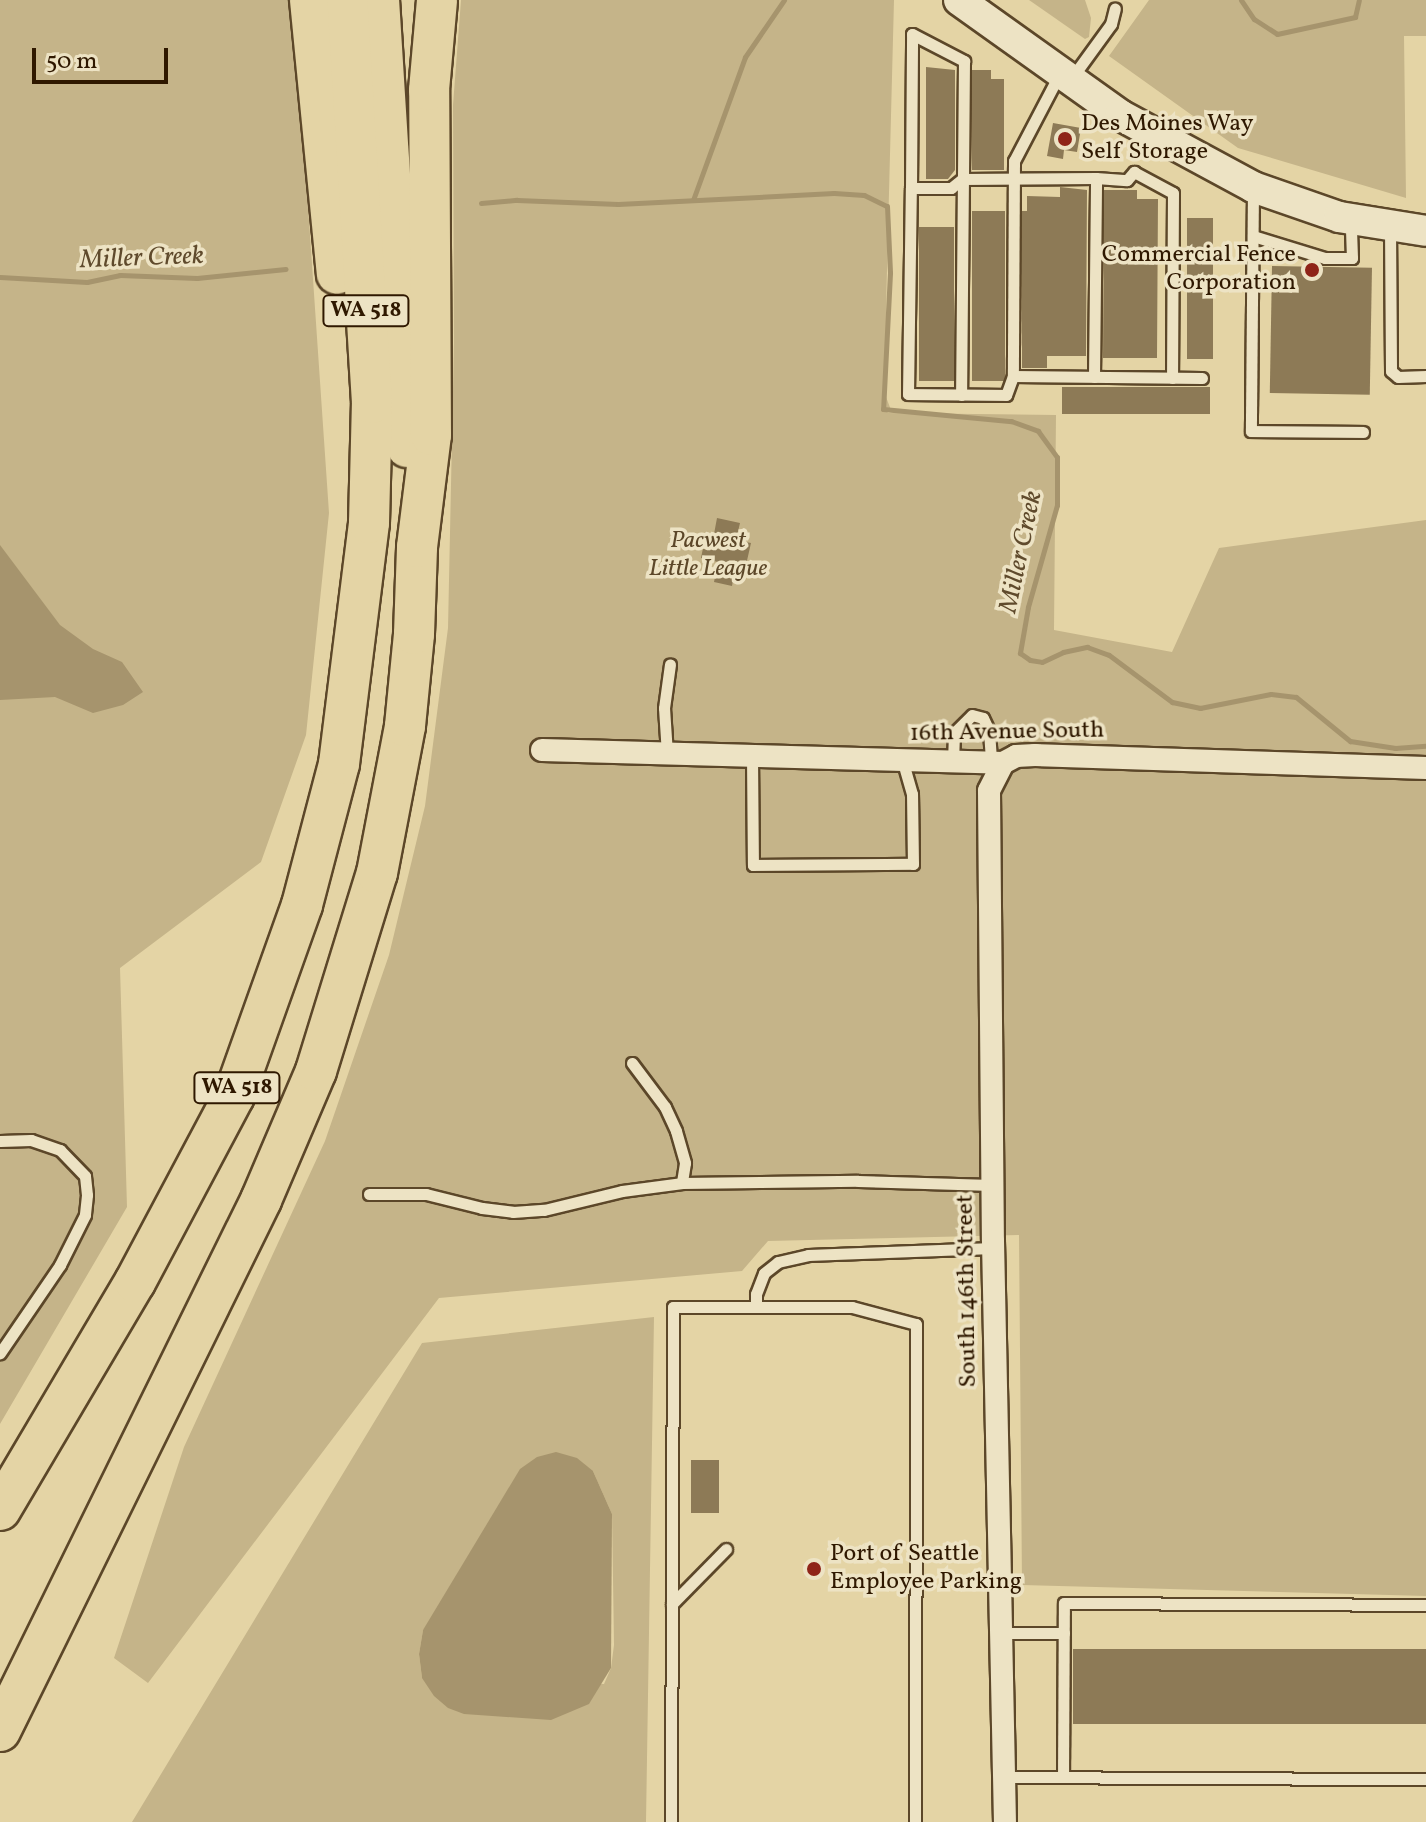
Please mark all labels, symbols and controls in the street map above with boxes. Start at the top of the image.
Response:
scale bar [36,32,172,82]
text: 50 m [46,45,98,79]
place label: Des Moines Way Self Storage [1081,111,1254,167]
marker: Des Moines Way Self Storage [1056,130,1074,148]
water label: Miller Creek [80,241,204,277]
place label: Commercial Fence Corporation [1102,242,1296,298]
marker: Commercial Fence Corporation [1303,261,1321,279]
road number: WA 518 [322,293,410,329]
water label: Miller Creek [994,488,1050,616]
park label: Pacwest Little League [649,528,767,584]
street label: 16th Avenue South [909,717,1105,749]
road number: WA 518 [193,1070,281,1106]
street label: South 146th Street [952,1194,984,1388]
place label: Port of Seattle Employee Parking [830,1541,1022,1597]
marker: Port of Seattle Employee Parking [805,1560,823,1578]

